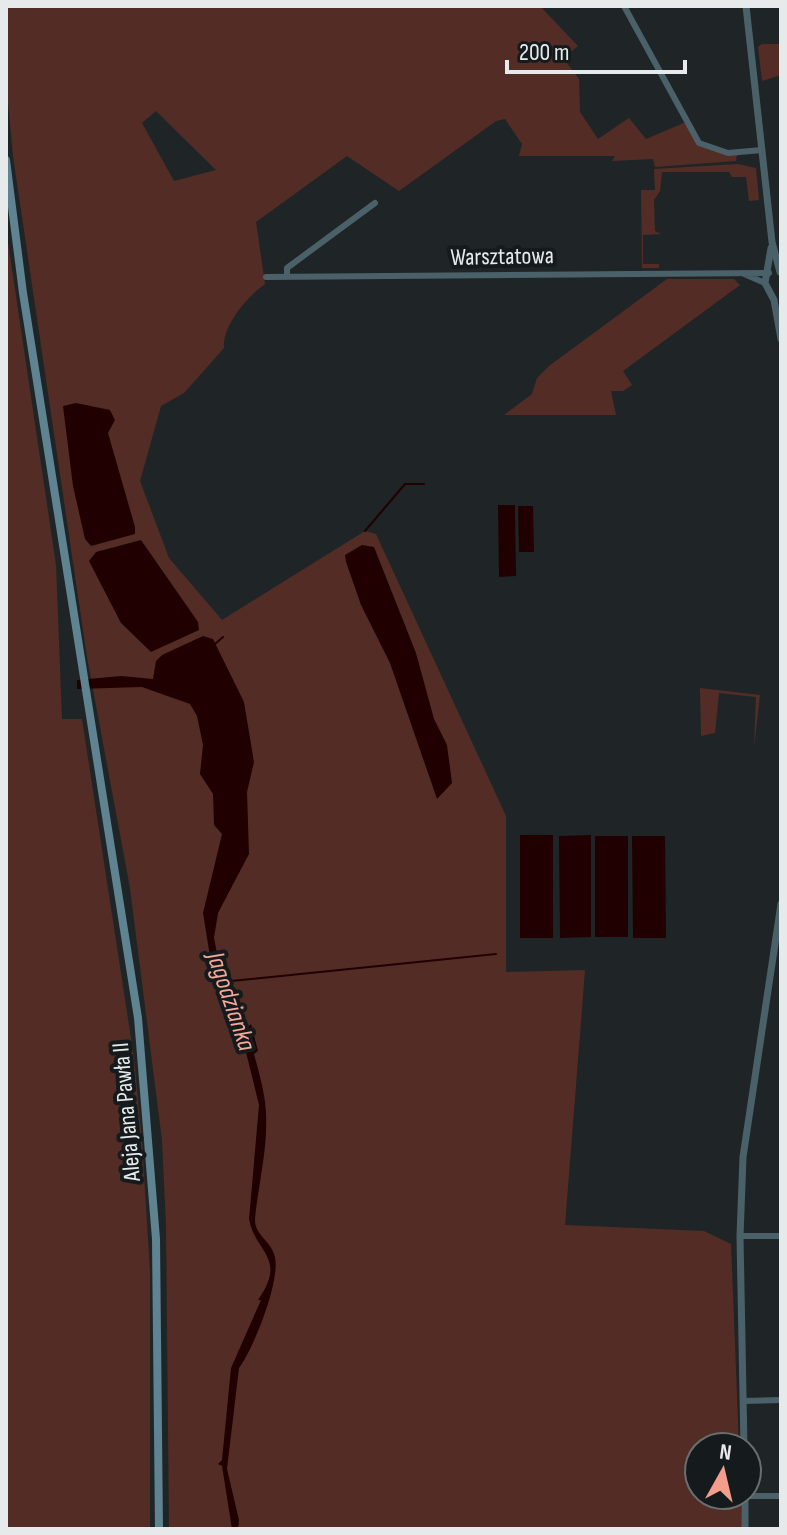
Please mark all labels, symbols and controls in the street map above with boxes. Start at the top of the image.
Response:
scale bar [507,24,685,74]
text: 200 m [519,38,570,67]
street label: Warsztatowa [450,241,554,272]
water label: Jagodzianka [199,946,262,1055]
street label: Aleja Jana Pawła II [106,1041,147,1184]
north arrow [683,1431,763,1511]
text: N [718,1438,733,1467]

